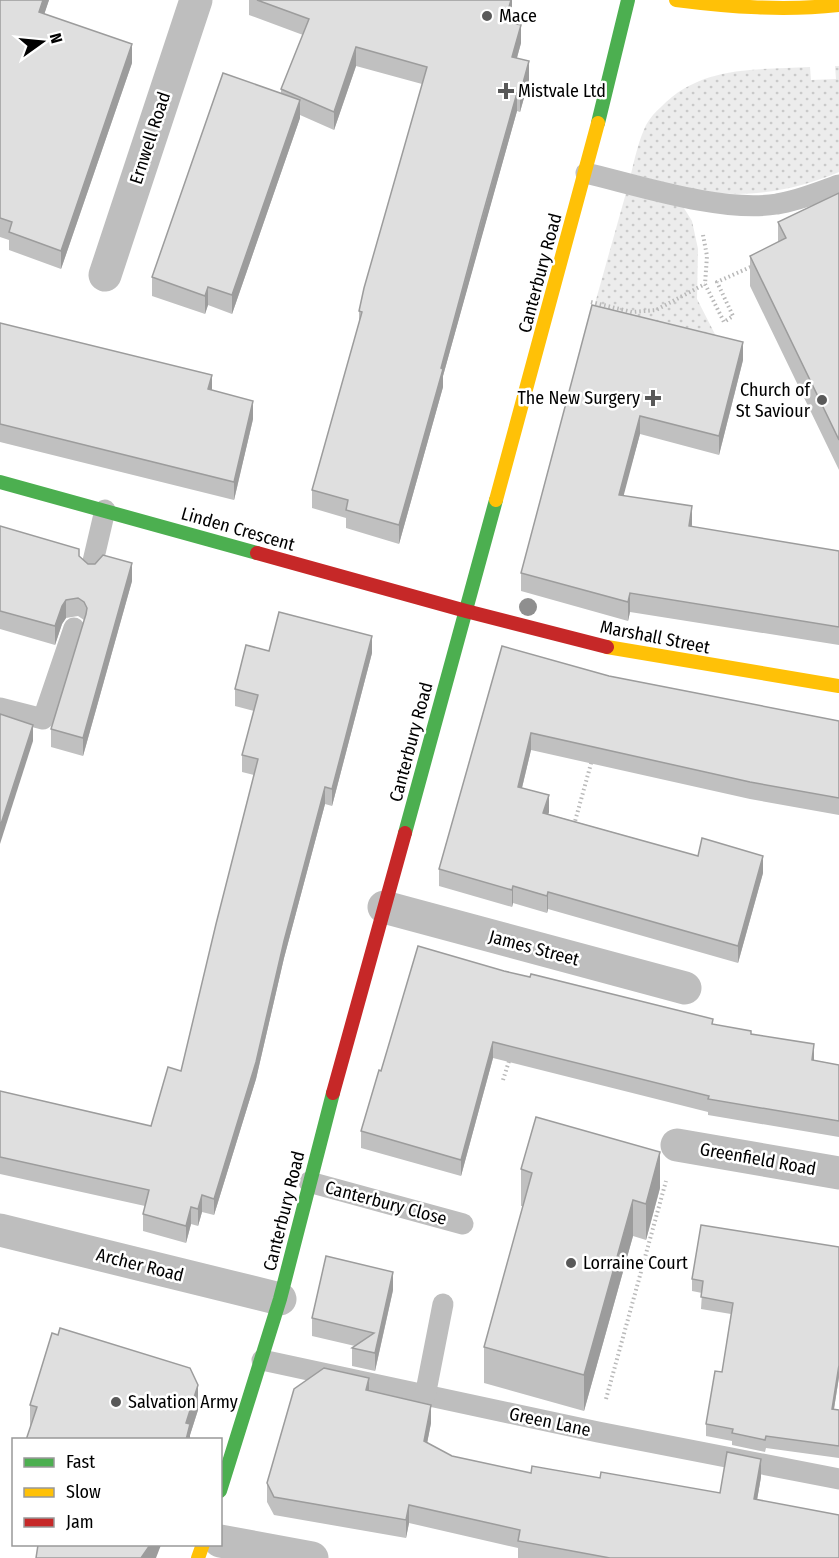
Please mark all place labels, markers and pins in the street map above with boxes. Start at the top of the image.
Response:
place label: Mace [499,5,537,27]
marker: Mace [480,9,494,23]
place label: Mistvale Ltd [518,80,606,102]
marker: Mistvale Ltd [499,84,513,98]
place label: Church of St Saviour [736,379,811,422]
place label: The New Surgery [517,387,640,409]
marker: The New Surgery [644,389,662,407]
marker: Church of St Saviour [815,393,829,407]
place label: Lorraine Court [583,1252,688,1274]
marker: Lorraine Court [564,1256,578,1270]
place label: Salvation Army [128,1391,238,1413]
marker: Salvation Army [109,1395,123,1409]

